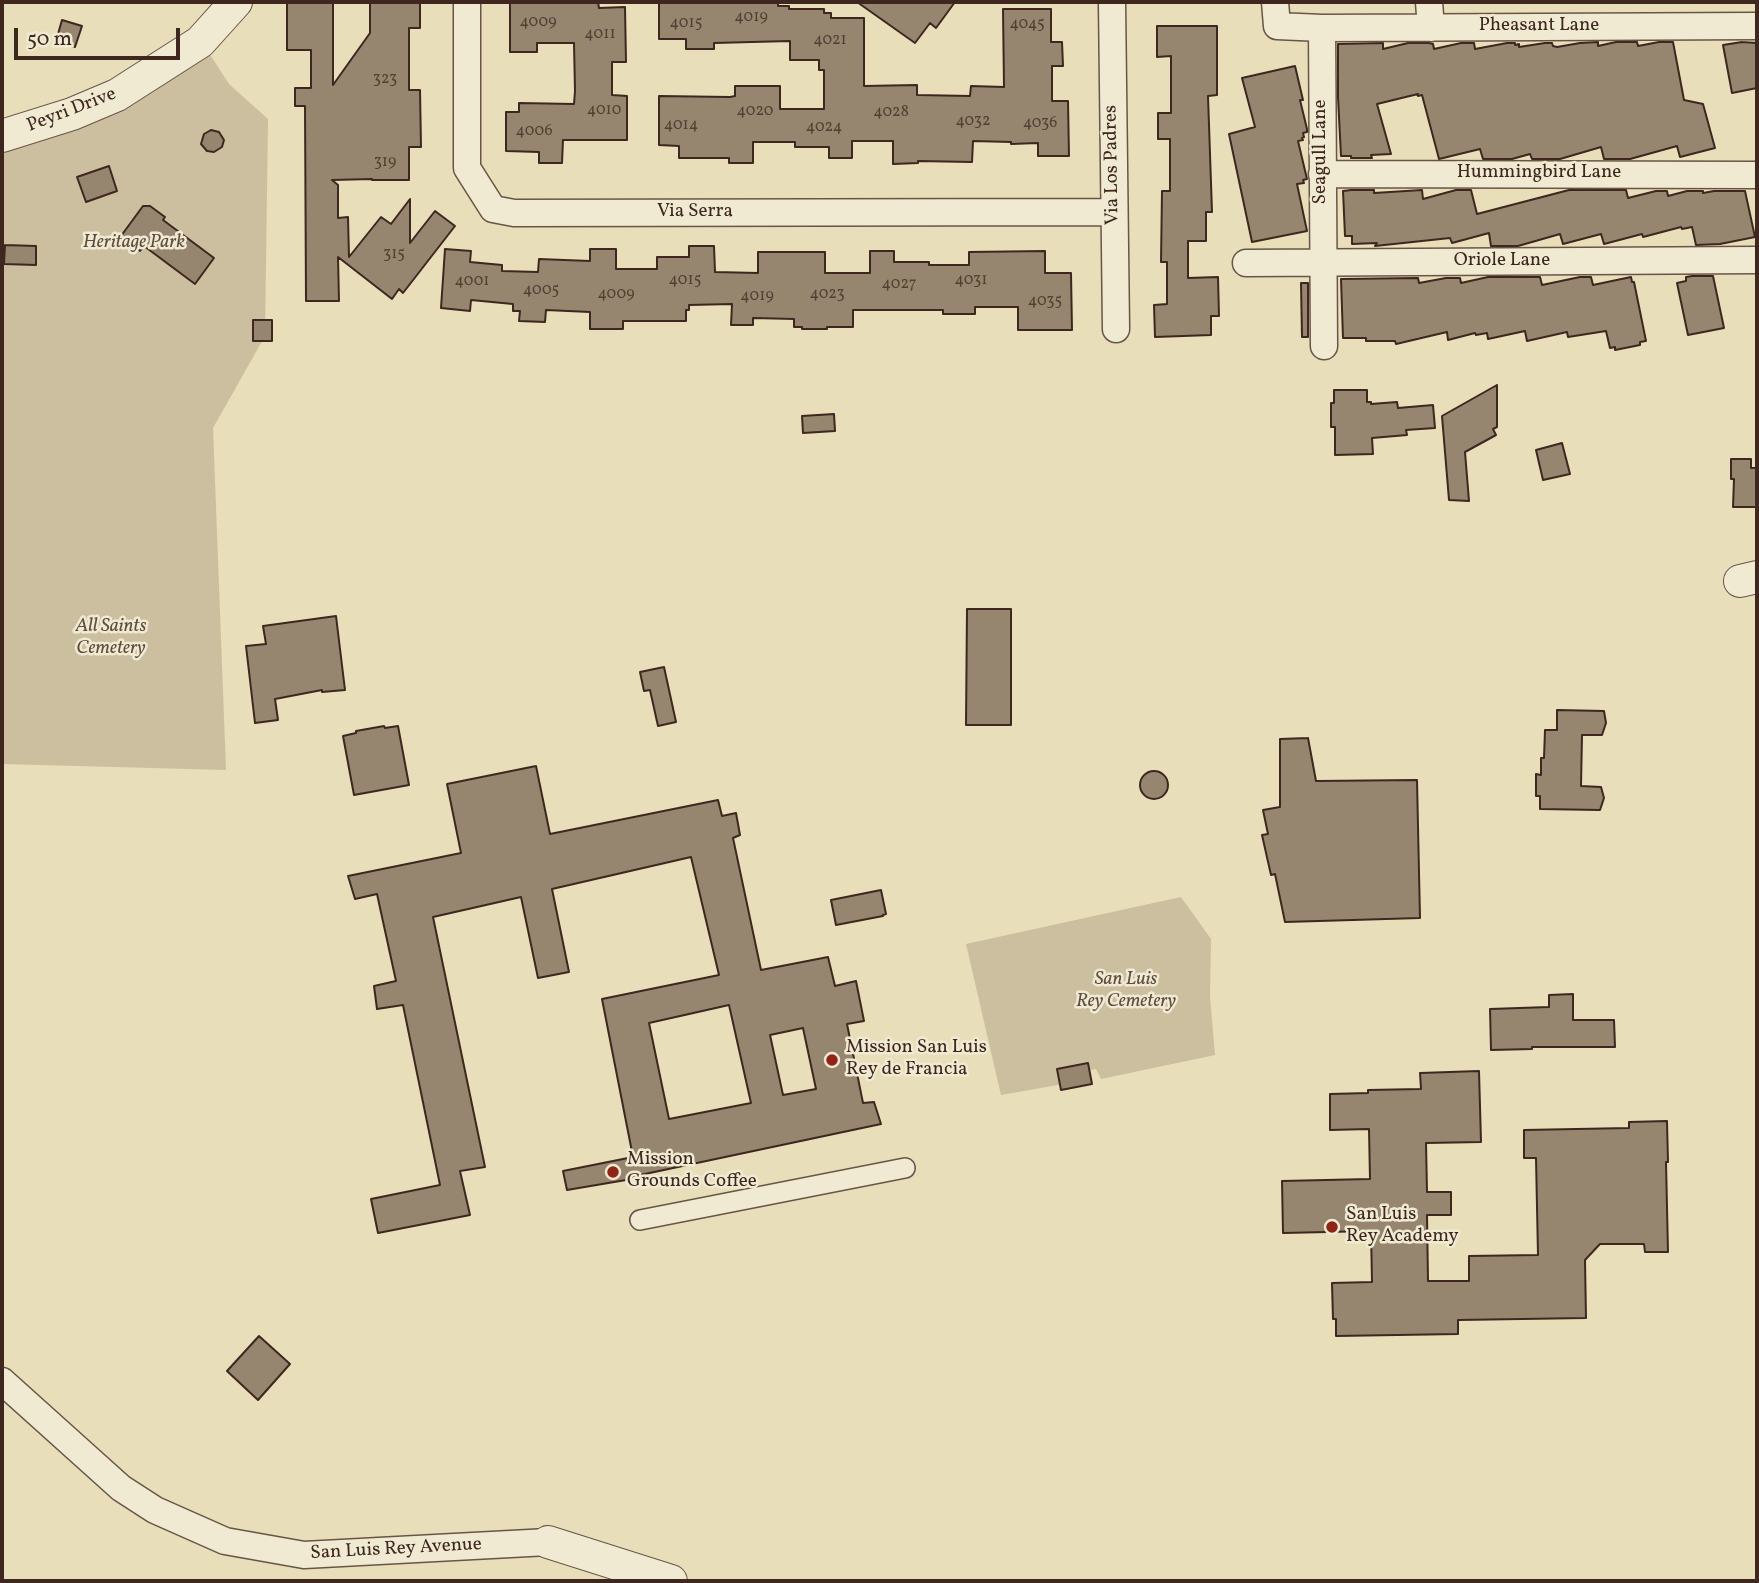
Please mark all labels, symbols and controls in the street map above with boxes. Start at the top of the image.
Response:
house number: 4019 [734,8,768,28]
house number: 4009 [519,13,557,33]
scale bar [18,14,184,58]
house number: 4015 [670,14,702,34]
house number: 4045 [1009,15,1045,35]
street label: Pheasant Lane [1479,16,1599,38]
text: 50 m [27,25,72,54]
house number: 4011 [584,25,616,45]
house number: 4021 [813,31,847,51]
house number: 323 [373,70,397,90]
street label: Peyri Drive [24,84,120,138]
street label: Seagull Lane [1311,100,1333,204]
house number: 4010 [587,101,621,121]
house number: 4020 [737,102,773,122]
house number: 4028 [873,103,909,123]
street label: Via Los Padres [1101,105,1125,225]
house number: 4032 [955,112,991,132]
house number: 4036 [1023,114,1057,134]
house number: 4014 [664,116,698,136]
house number: 4024 [806,118,842,138]
house number: 4006 [515,122,553,142]
house number: 319 [374,153,396,173]
street label: Hummingbird Lane [1457,163,1621,185]
street label: Via Serra [657,202,733,224]
park label: Heritage Park [83,233,185,255]
house number: 315 [383,245,405,265]
street label: Oriole Lane [1454,251,1550,273]
house number: 4015 [669,271,701,291]
house number: 4031 [955,271,987,291]
house number: 4001 [455,272,489,292]
house number: 4027 [882,275,916,295]
house number: 4005 [523,281,559,301]
house number: 4009 [597,285,635,305]
house number: 4023 [809,285,845,305]
house number: 4019 [740,287,774,307]
house number: 4035 [1028,292,1062,312]
park label: All Saints Cemetery [76,617,146,661]
park label: San Luis Rey Cemetery [1076,970,1176,1014]
place label: Mission San Luis Rey de Francia [846,1038,987,1082]
marker: Mission San Luis Rey de Francia [824,1052,840,1068]
place label: Mission Grounds Coffee [627,1150,757,1194]
marker: Mission Grounds Coffee [605,1164,621,1180]
place label: San Luis Rey Academy [1346,1205,1459,1249]
marker: San Luis Rey Academy [1324,1219,1340,1235]
street label: San Luis Rey Avenue [310,1534,482,1566]

